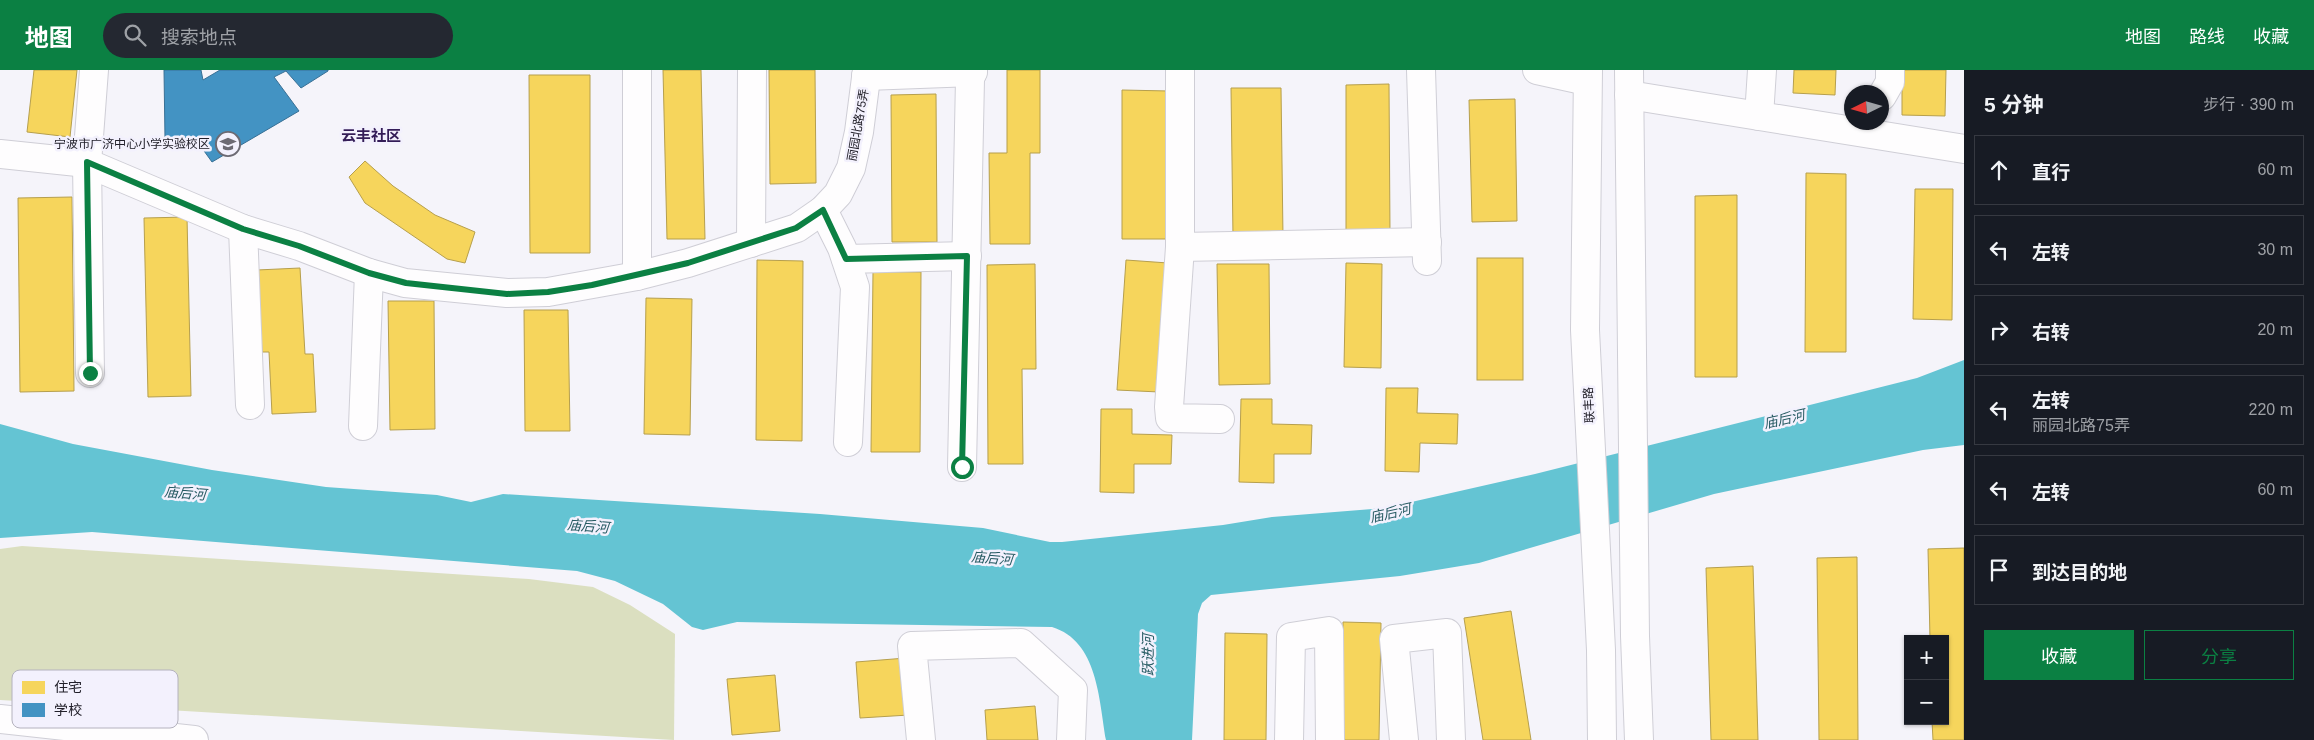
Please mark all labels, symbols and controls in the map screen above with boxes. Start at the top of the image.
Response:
search box [103,13,453,58]
icon: search [121,21,149,49]
text: 地图 [25,24,73,51]
text: 搜索地点 [161,27,237,48]
text: 地图 [2125,27,2161,47]
text: 路线 [2189,27,2225,47]
text: 收藏 [2253,27,2289,47]
north arrow [1844,85,1889,130]
street label: 丽园北路75弄 [845,88,871,162]
text: 5 分钟 [1984,93,2044,116]
text: 步行 · 390 m [2203,96,2294,113]
district label: 云丰社区 [341,127,401,144]
school or university icon: 宁波市广济中心小学实验校区 [215,131,241,157]
place label: 宁波市广济中心小学实验校区 [54,137,210,151]
icon: ahead [1985,156,2013,184]
text: 60 m [2257,161,2293,178]
text: 直行 [2032,162,2070,183]
icon: left [1985,236,2013,264]
text: 30 m [2257,241,2293,258]
text: 左转 [2032,242,2070,263]
icon: right [1985,316,2013,344]
text: 20 m [2257,321,2293,338]
text: 右转 [2032,322,2070,343]
route end [79,362,102,385]
street label: 联丰路 [1581,387,1597,423]
text: 左转 [2032,390,2070,411]
icon: left [1985,396,2013,424]
text: 220 m [2249,401,2293,418]
water label: 庙后河 [1762,406,1809,432]
text: 丽园北路75弄 [2032,417,2130,434]
route start [951,456,974,479]
icon: left [1985,476,2013,504]
text: 60 m [2257,481,2293,498]
text: 左转 [2032,482,2070,503]
water label: 庙后河 [163,483,210,503]
water label: 庙后河 [1368,500,1415,526]
water label: 庙后河 [566,516,613,536]
water label: 庙后河 [970,548,1017,568]
icon: arrive [1985,556,2013,584]
text: 到达目的地 [2032,562,2127,583]
button: 收藏 [1984,630,2134,680]
button: 分享 [2144,630,2294,680]
water label: 跃进河 [1140,631,1156,676]
map controls [1904,635,1949,725]
button: + [1904,635,1949,680]
legend [12,670,178,728]
text: 住宅 [54,679,82,695]
button: − [1904,680,1949,725]
text: 学校 [54,702,82,718]

